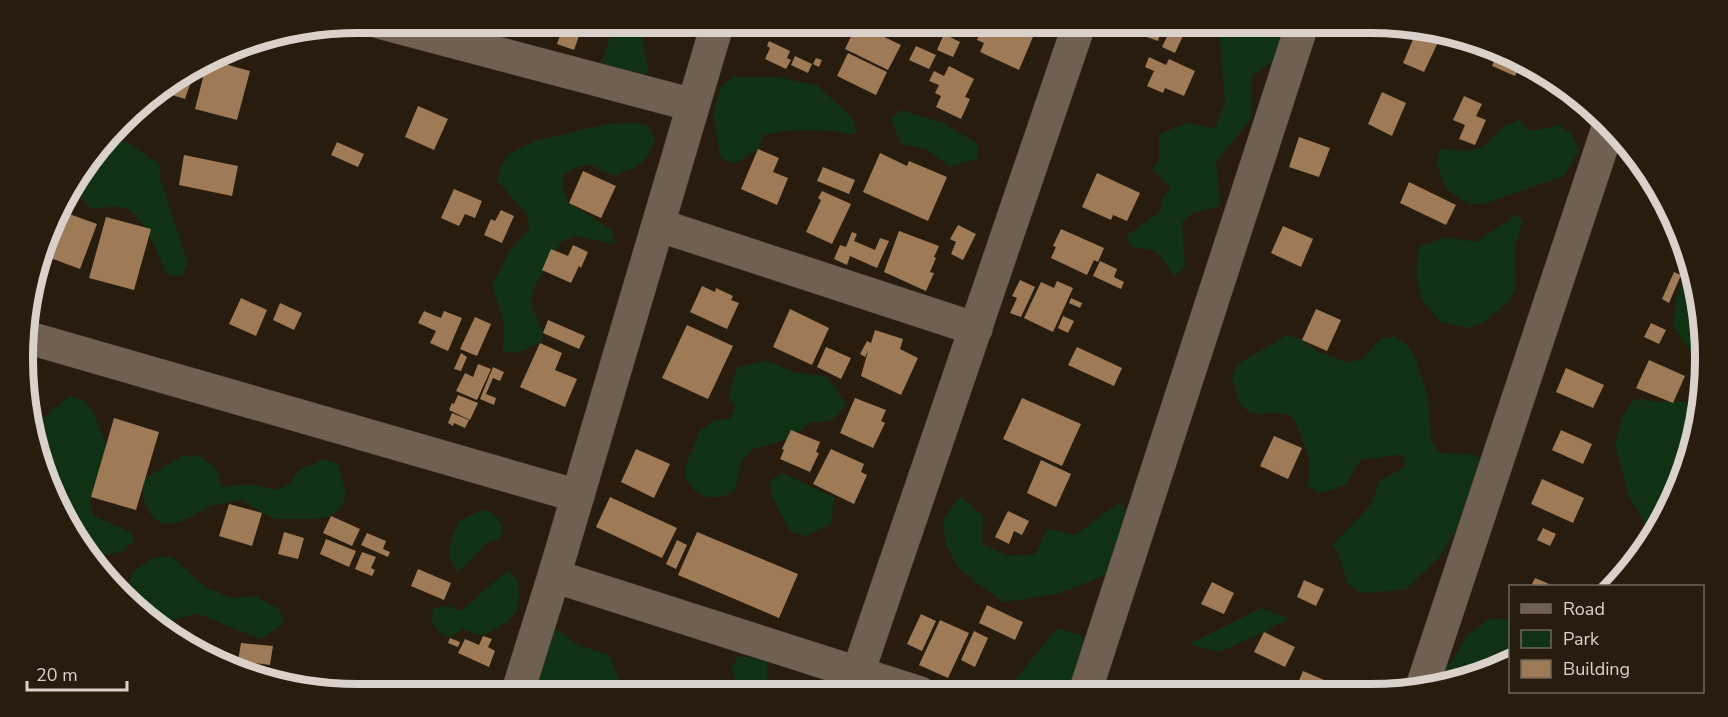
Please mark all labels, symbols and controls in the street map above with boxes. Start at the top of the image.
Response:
legend [1509,585,1704,693]
text: Road [1563,597,1605,621]
text: Park [1563,627,1600,651]
scale bar [27,654,128,692]
text: Building [1563,657,1630,681]
text: 20 m [36,663,78,687]

